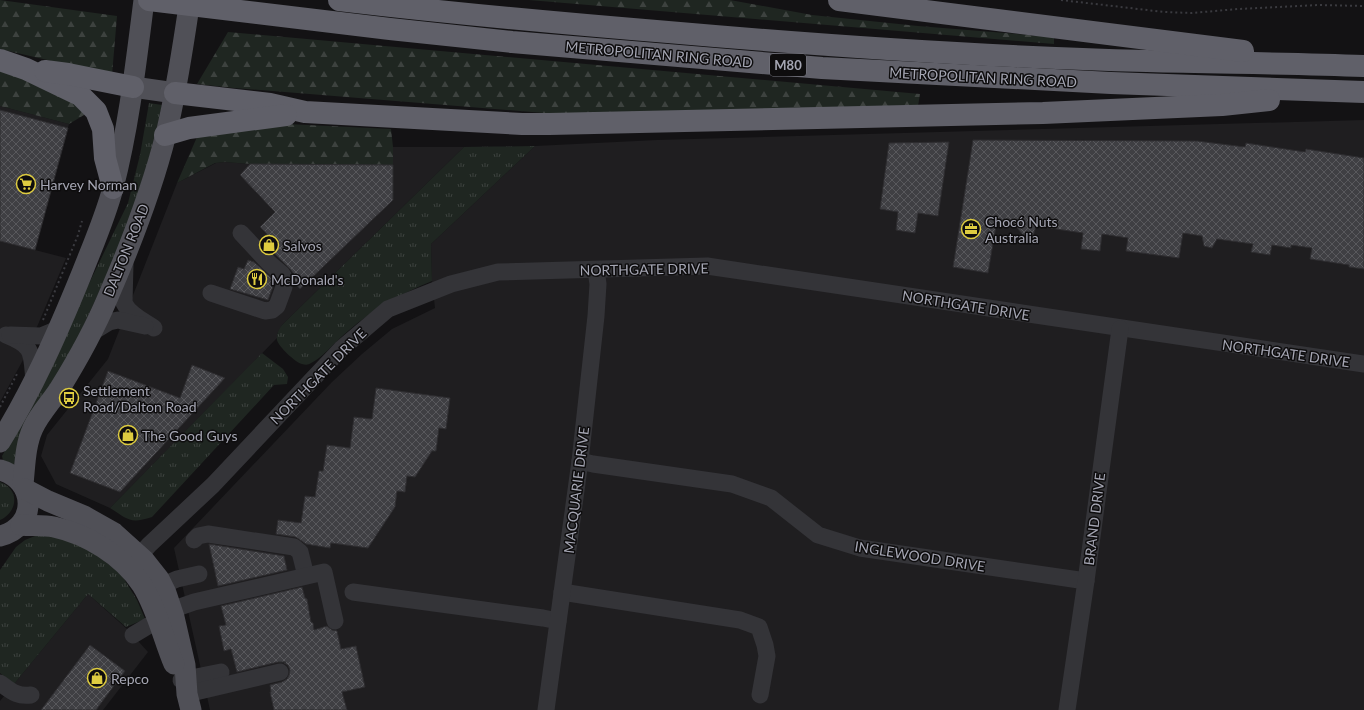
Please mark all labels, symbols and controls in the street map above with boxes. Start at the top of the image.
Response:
street label: METROPOLITAN RING ROAD [565,37,753,71]
road number: M80 [770,54,806,76]
street label: METROPOLITAN RING ROAD [889,64,1077,90]
supermarket icon: Harvey Norman [15,173,37,195]
place label: Harvey Norman [40,176,137,193]
street label: DALTON ROAD [100,201,152,299]
place label: Chocó Nuts Australia [985,213,1058,246]
office icon: Chocó Nuts Australia [960,218,982,240]
shop icon: Salvos [258,234,280,256]
place label: Salvos [283,237,322,254]
street label: NORTHGATE DRIVE [579,259,709,279]
restaurant icon: McDonald's [246,268,268,290]
place label: McDonald's [271,271,344,288]
street label: NORTHGATE DRIVE [901,287,1031,323]
street label: NORTHGATE DRIVE [266,324,370,428]
street label: NORTHGATE DRIVE [1221,336,1351,370]
place label: Settlement Road/Dalton Road [83,382,196,415]
bus stop icon: Settlement Road/Dalton Road [58,387,80,409]
shop icon: The Good Guys [117,424,139,446]
street label: MACQUARIE DRIVE [560,426,592,554]
place label: The Good Guys [142,427,237,444]
street label: BRAND DRIVE [1080,472,1108,566]
street label: INGLEWOOD DRIVE [853,537,987,575]
shop icon: Repco [86,667,108,689]
place label: Repco [111,670,149,687]

